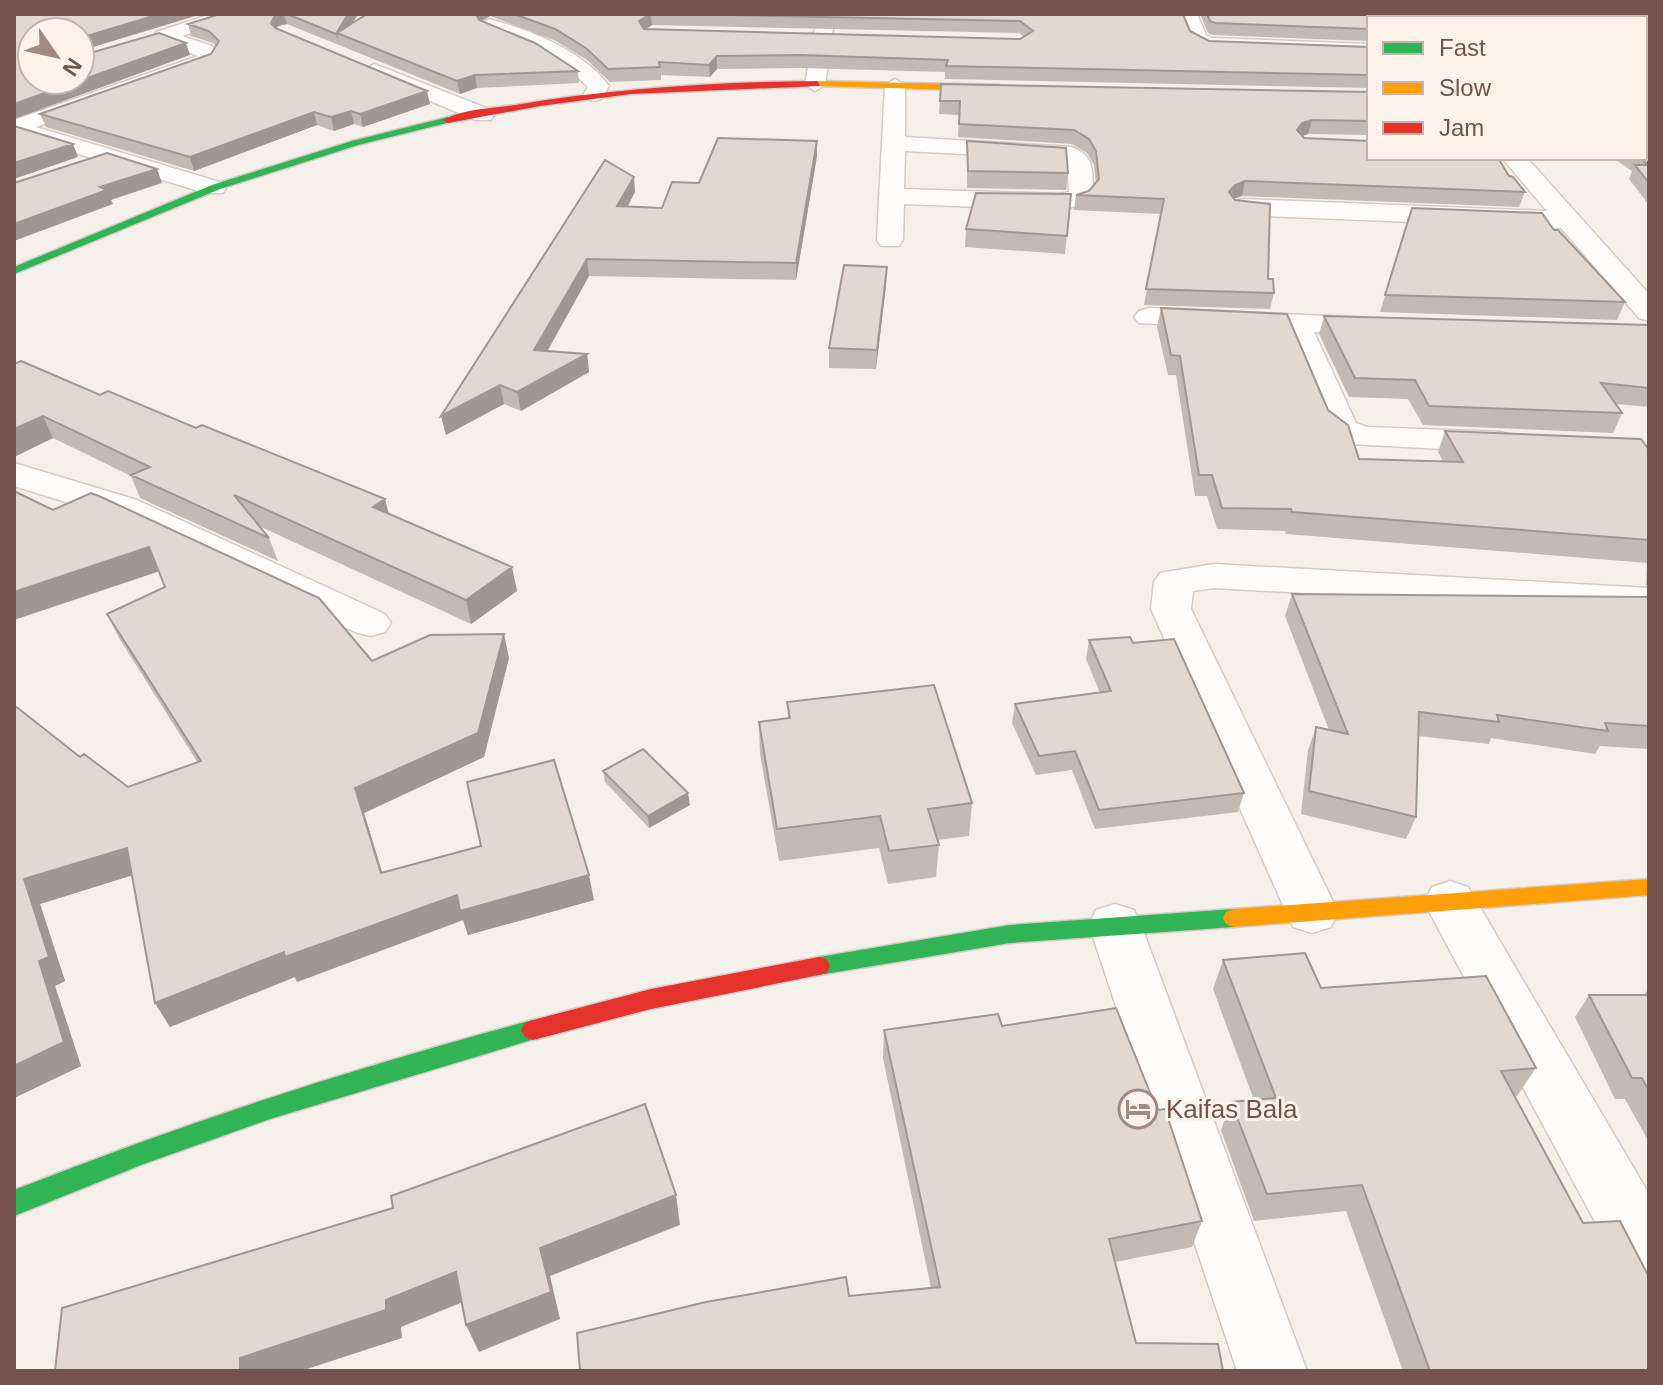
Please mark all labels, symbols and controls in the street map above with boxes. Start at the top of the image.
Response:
north arrow [16,16,96,96]
legend [1367,16,1647,160]
text: Fast [1439,34,1486,61]
text: N [57,53,87,80]
text: Slow [1439,74,1492,101]
text: Jam [1439,114,1484,141]
hotel icon: Kaifas Bala [1117,1088,1159,1130]
place label: Kaifas Bala [1166,1094,1298,1124]

